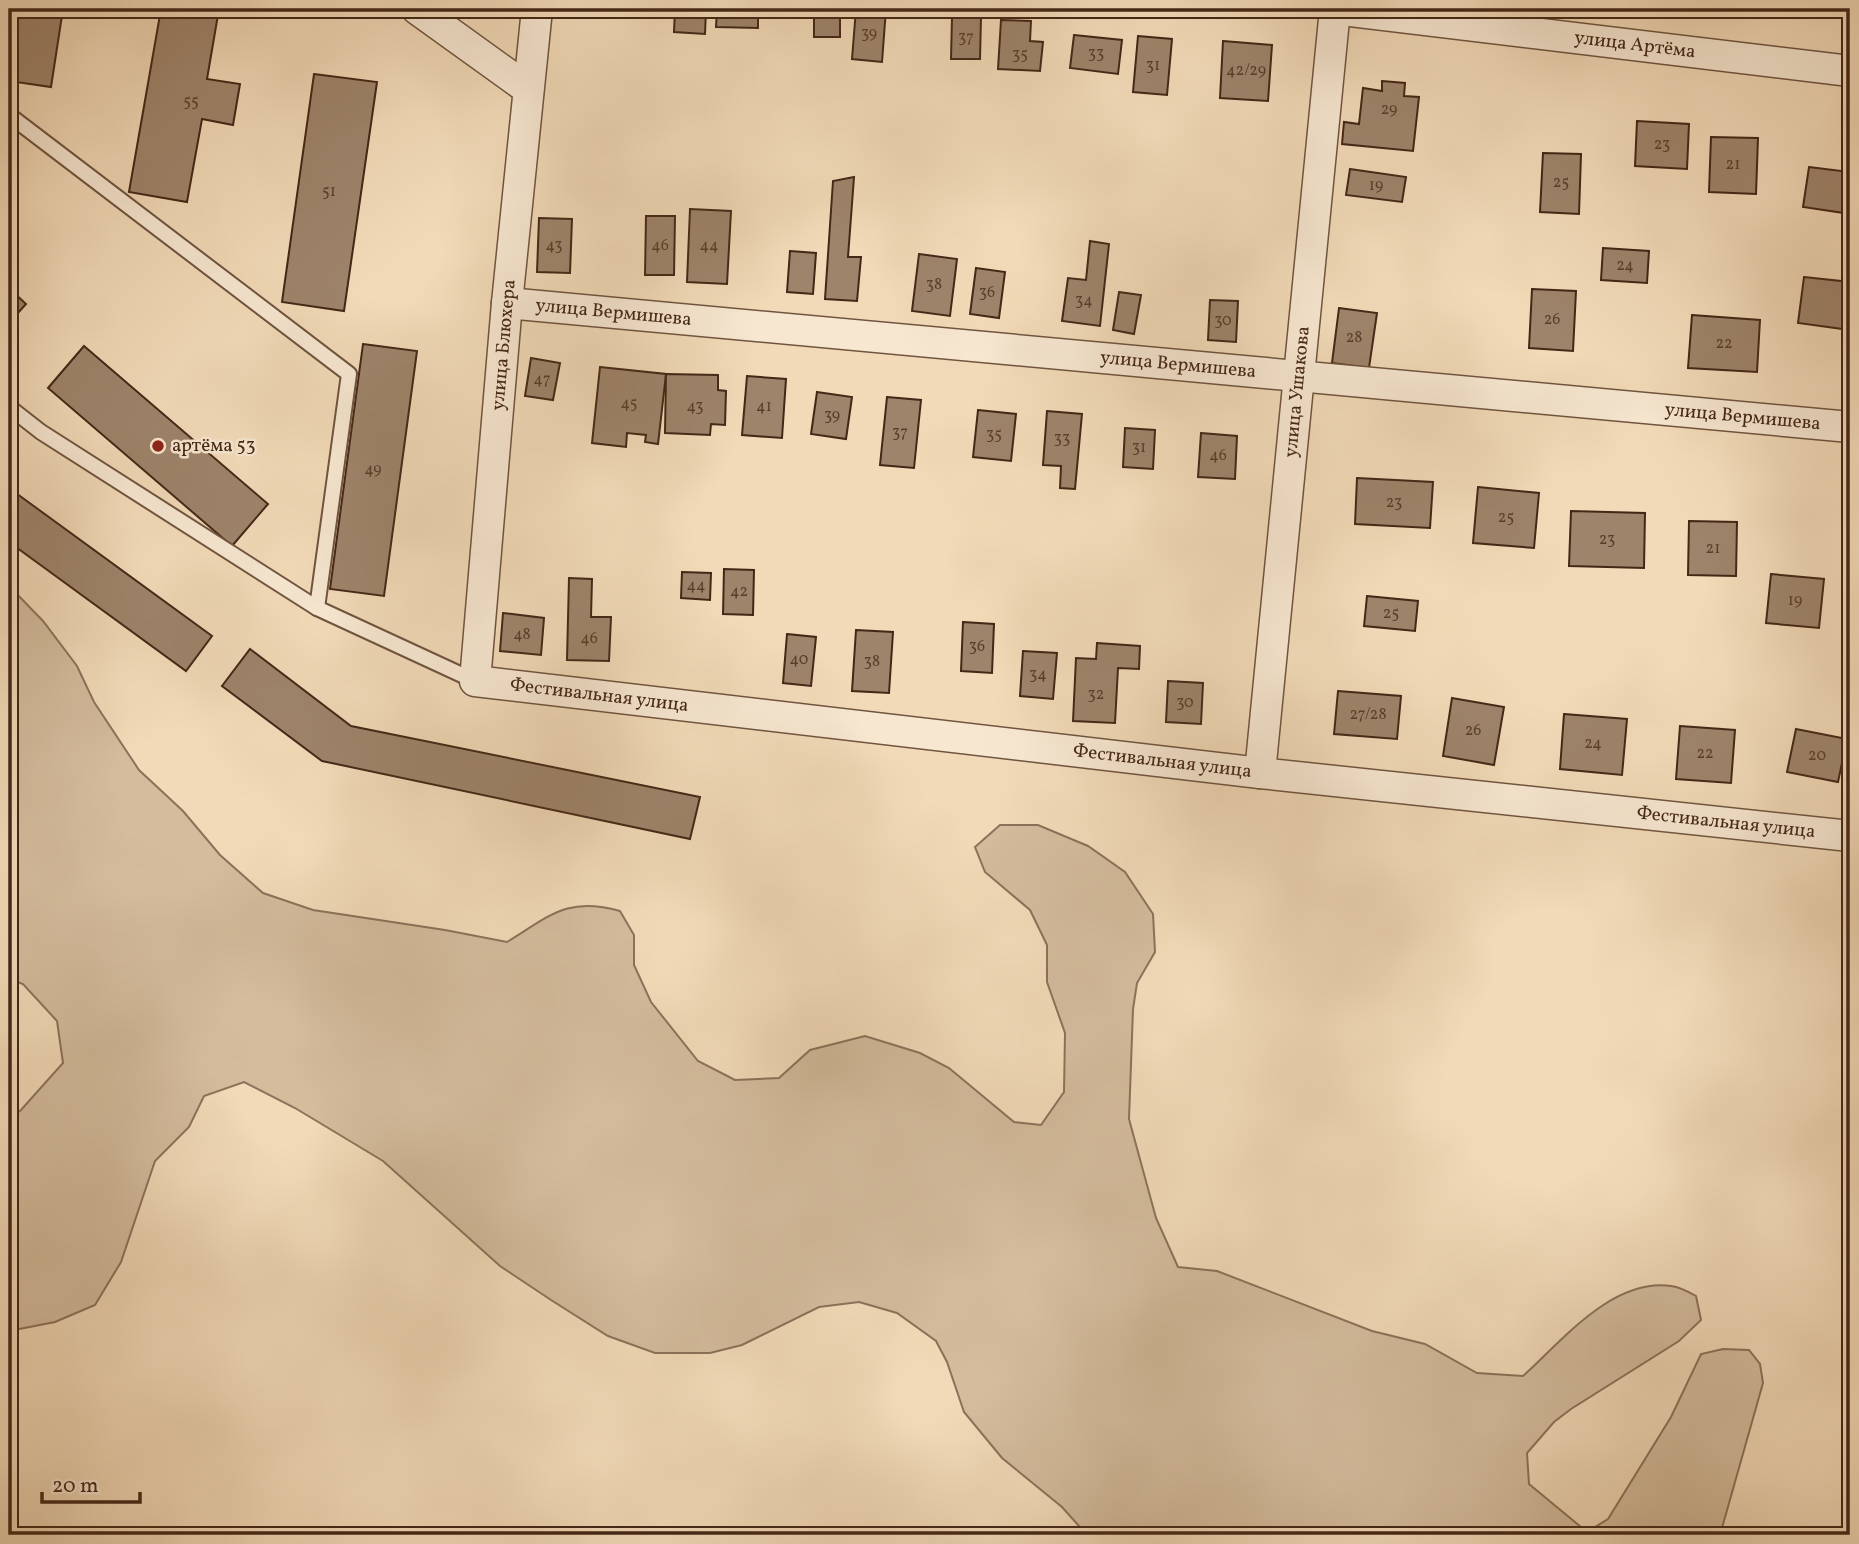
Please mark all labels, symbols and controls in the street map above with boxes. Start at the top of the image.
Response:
house number: 39 [861,23,877,45]
street label: улица Артёма [1573,25,1697,65]
house number: 37 [958,27,974,49]
house number: 33 [1088,43,1104,65]
house number: 35 [1012,44,1028,66]
house number: 31 [1146,55,1160,77]
house number: 42/29 [1226,60,1266,82]
house number: 55 [183,91,199,113]
house number: 29 [1381,99,1397,121]
house number: 23 [1654,134,1670,156]
house number: 21 [1726,154,1740,176]
house number: 25 [1553,172,1569,194]
house number: 19 [1369,175,1383,197]
house number: 51 [322,181,336,203]
house number: 43 [545,235,563,257]
house number: 46 [651,235,669,257]
house number: 44 [699,235,719,257]
house number: 24 [1616,255,1634,277]
house number: 38 [926,274,942,296]
street label: улица Блюхера [485,278,523,412]
house number: 36 [979,282,995,304]
house number: 34 [1075,290,1093,312]
street label: улица Вермишева [534,293,693,333]
house number: 26 [1544,309,1560,331]
house number: 30 [1214,310,1232,332]
street label: улица Ушакова [1278,325,1317,459]
house number: 28 [1346,327,1362,349]
house number: 22 [1715,333,1733,355]
street label: улица Вермишева [1099,345,1257,385]
house number: 47 [533,369,551,391]
house number: 45 [621,393,637,415]
house number: 43 [686,396,704,418]
house number: 41 [756,396,772,418]
street label: улица Вермишева [1664,397,1822,437]
house number: 39 [824,405,840,427]
house number: 37 [892,422,908,444]
house number: 35 [986,424,1002,446]
house number: 33 [1054,428,1070,450]
place label: артёма 53 [172,433,255,459]
house number: 31 [1132,437,1146,459]
marker: артёма 53 [150,438,166,454]
house number: 46 [1209,445,1227,467]
house number: 49 [364,459,382,481]
house number: 23 [1386,492,1402,514]
house number: 25 [1498,507,1514,529]
house number: 23 [1599,529,1615,551]
house number: 21 [1706,538,1720,560]
house number: 44 [686,575,706,597]
house number: 42 [730,581,748,603]
house number: 19 [1788,590,1802,612]
house number: 25 [1383,603,1399,625]
house number: 48 [513,624,531,646]
house number: 46 [580,628,598,650]
house number: 36 [969,636,985,658]
house number: 40 [790,649,808,671]
house number: 38 [864,651,880,673]
house number: 34 [1029,664,1047,686]
street label: Фестивальная улица [508,672,690,719]
house number: 32 [1088,684,1104,706]
house number: 30 [1176,692,1194,714]
house number: 27/28 [1349,704,1387,726]
house number: 26 [1465,720,1481,742]
house number: 24 [1584,733,1602,755]
street label: Фестивальная улица [1072,738,1253,785]
house number: 22 [1696,743,1714,765]
house number: 20 [1808,745,1826,767]
street label: Фестивальная улица [1635,800,1817,845]
scale bar [42,1460,140,1504]
text: 20 m [52,1472,98,1501]

